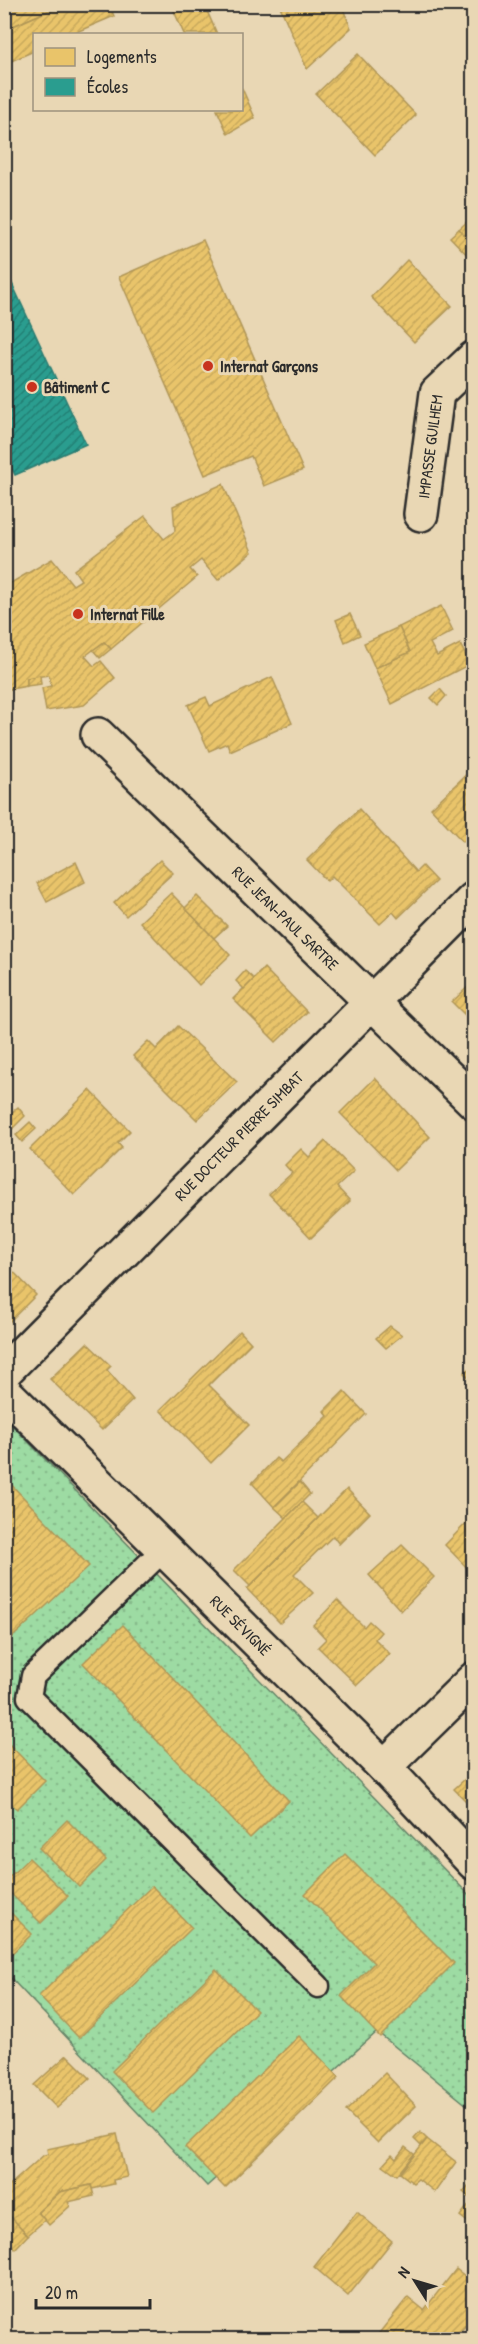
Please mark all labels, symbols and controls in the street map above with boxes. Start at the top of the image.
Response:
legend [33,33,243,111]
text: Logements [87,44,157,69]
text: Écoles [87,74,128,99]
place label: Internat Garçons [220,355,319,377]
marker: Internat Garçons [201,359,215,373]
place label: Bâtiment C [44,376,110,398]
marker: Bâtiment C [25,380,39,394]
street label: IMPASSE GUILHEM [412,393,448,500]
place label: Internat Fille [90,603,165,625]
marker: Internat Fille [71,607,85,621]
street label: RUE JEAN-PAUL SARTRE [227,861,344,975]
street label: RUE DOCTEUR PIERRE SIMBAT [169,1066,308,1205]
street label: RUE SÉVIGNÉ [205,1590,276,1660]
north arrow [385,2251,445,2311]
text: N [392,2262,415,2282]
scale bar [36,2272,150,2310]
text: 20 m [45,2280,78,2305]

